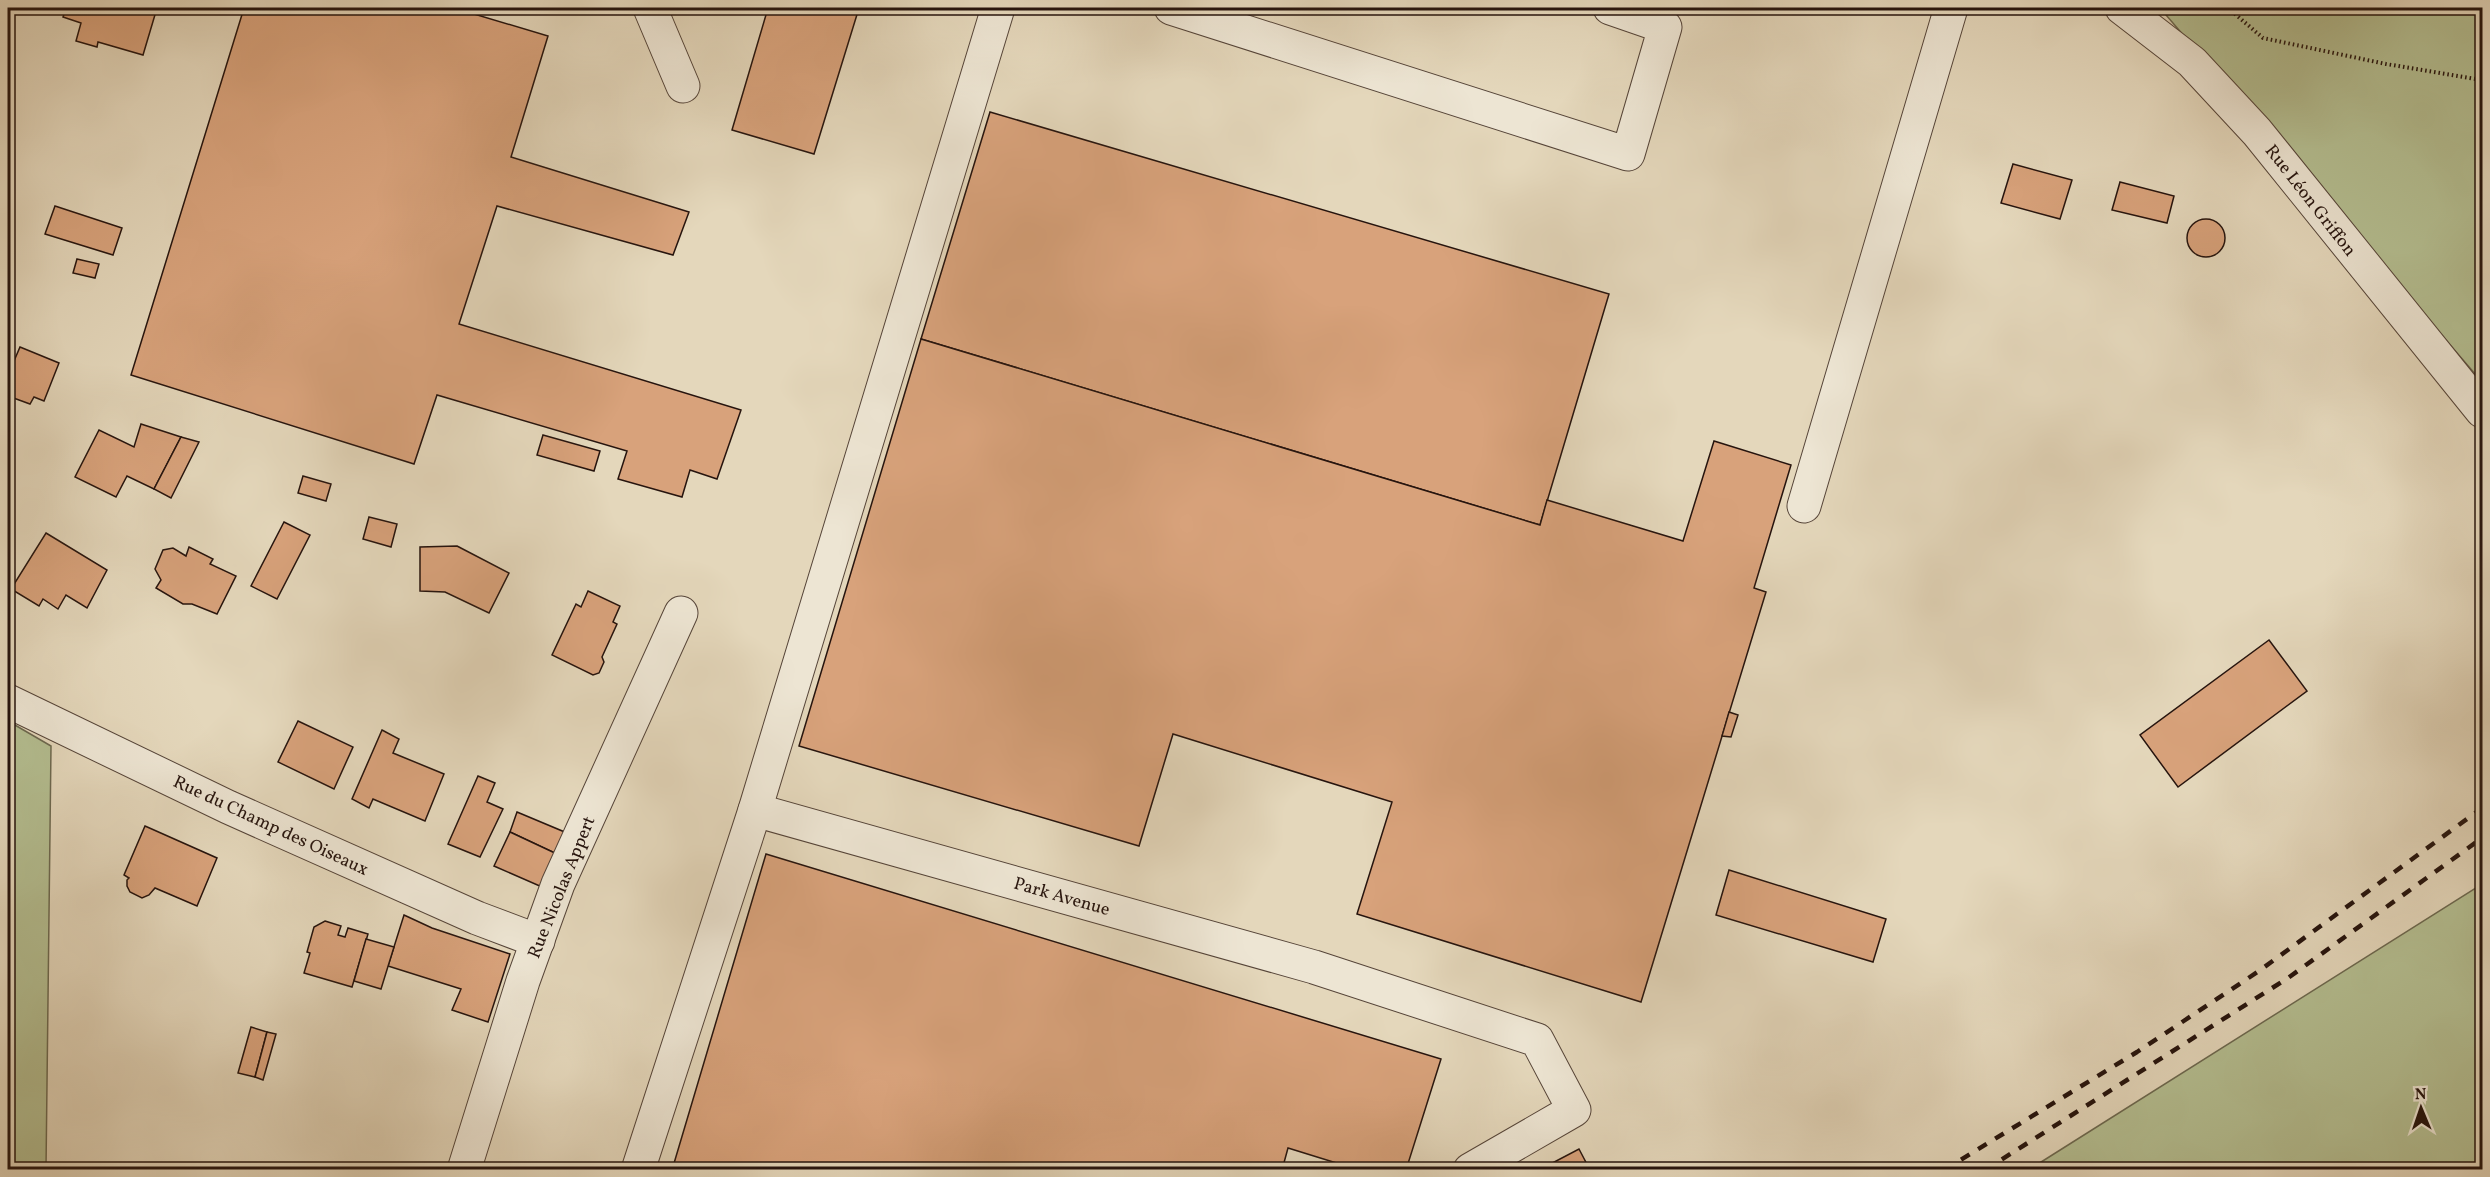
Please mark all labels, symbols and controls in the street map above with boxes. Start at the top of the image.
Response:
street label: Rue Léon Griffon [2258,140,2362,262]
street label: Rue du Champ des Oiseaux [169,770,372,883]
street label: Rue Nicolas Appert [522,813,602,962]
street label: Park Avenue [1010,872,1113,923]
north arrow [2391,1078,2451,1138]
text: N [2414,1084,2427,1106]

